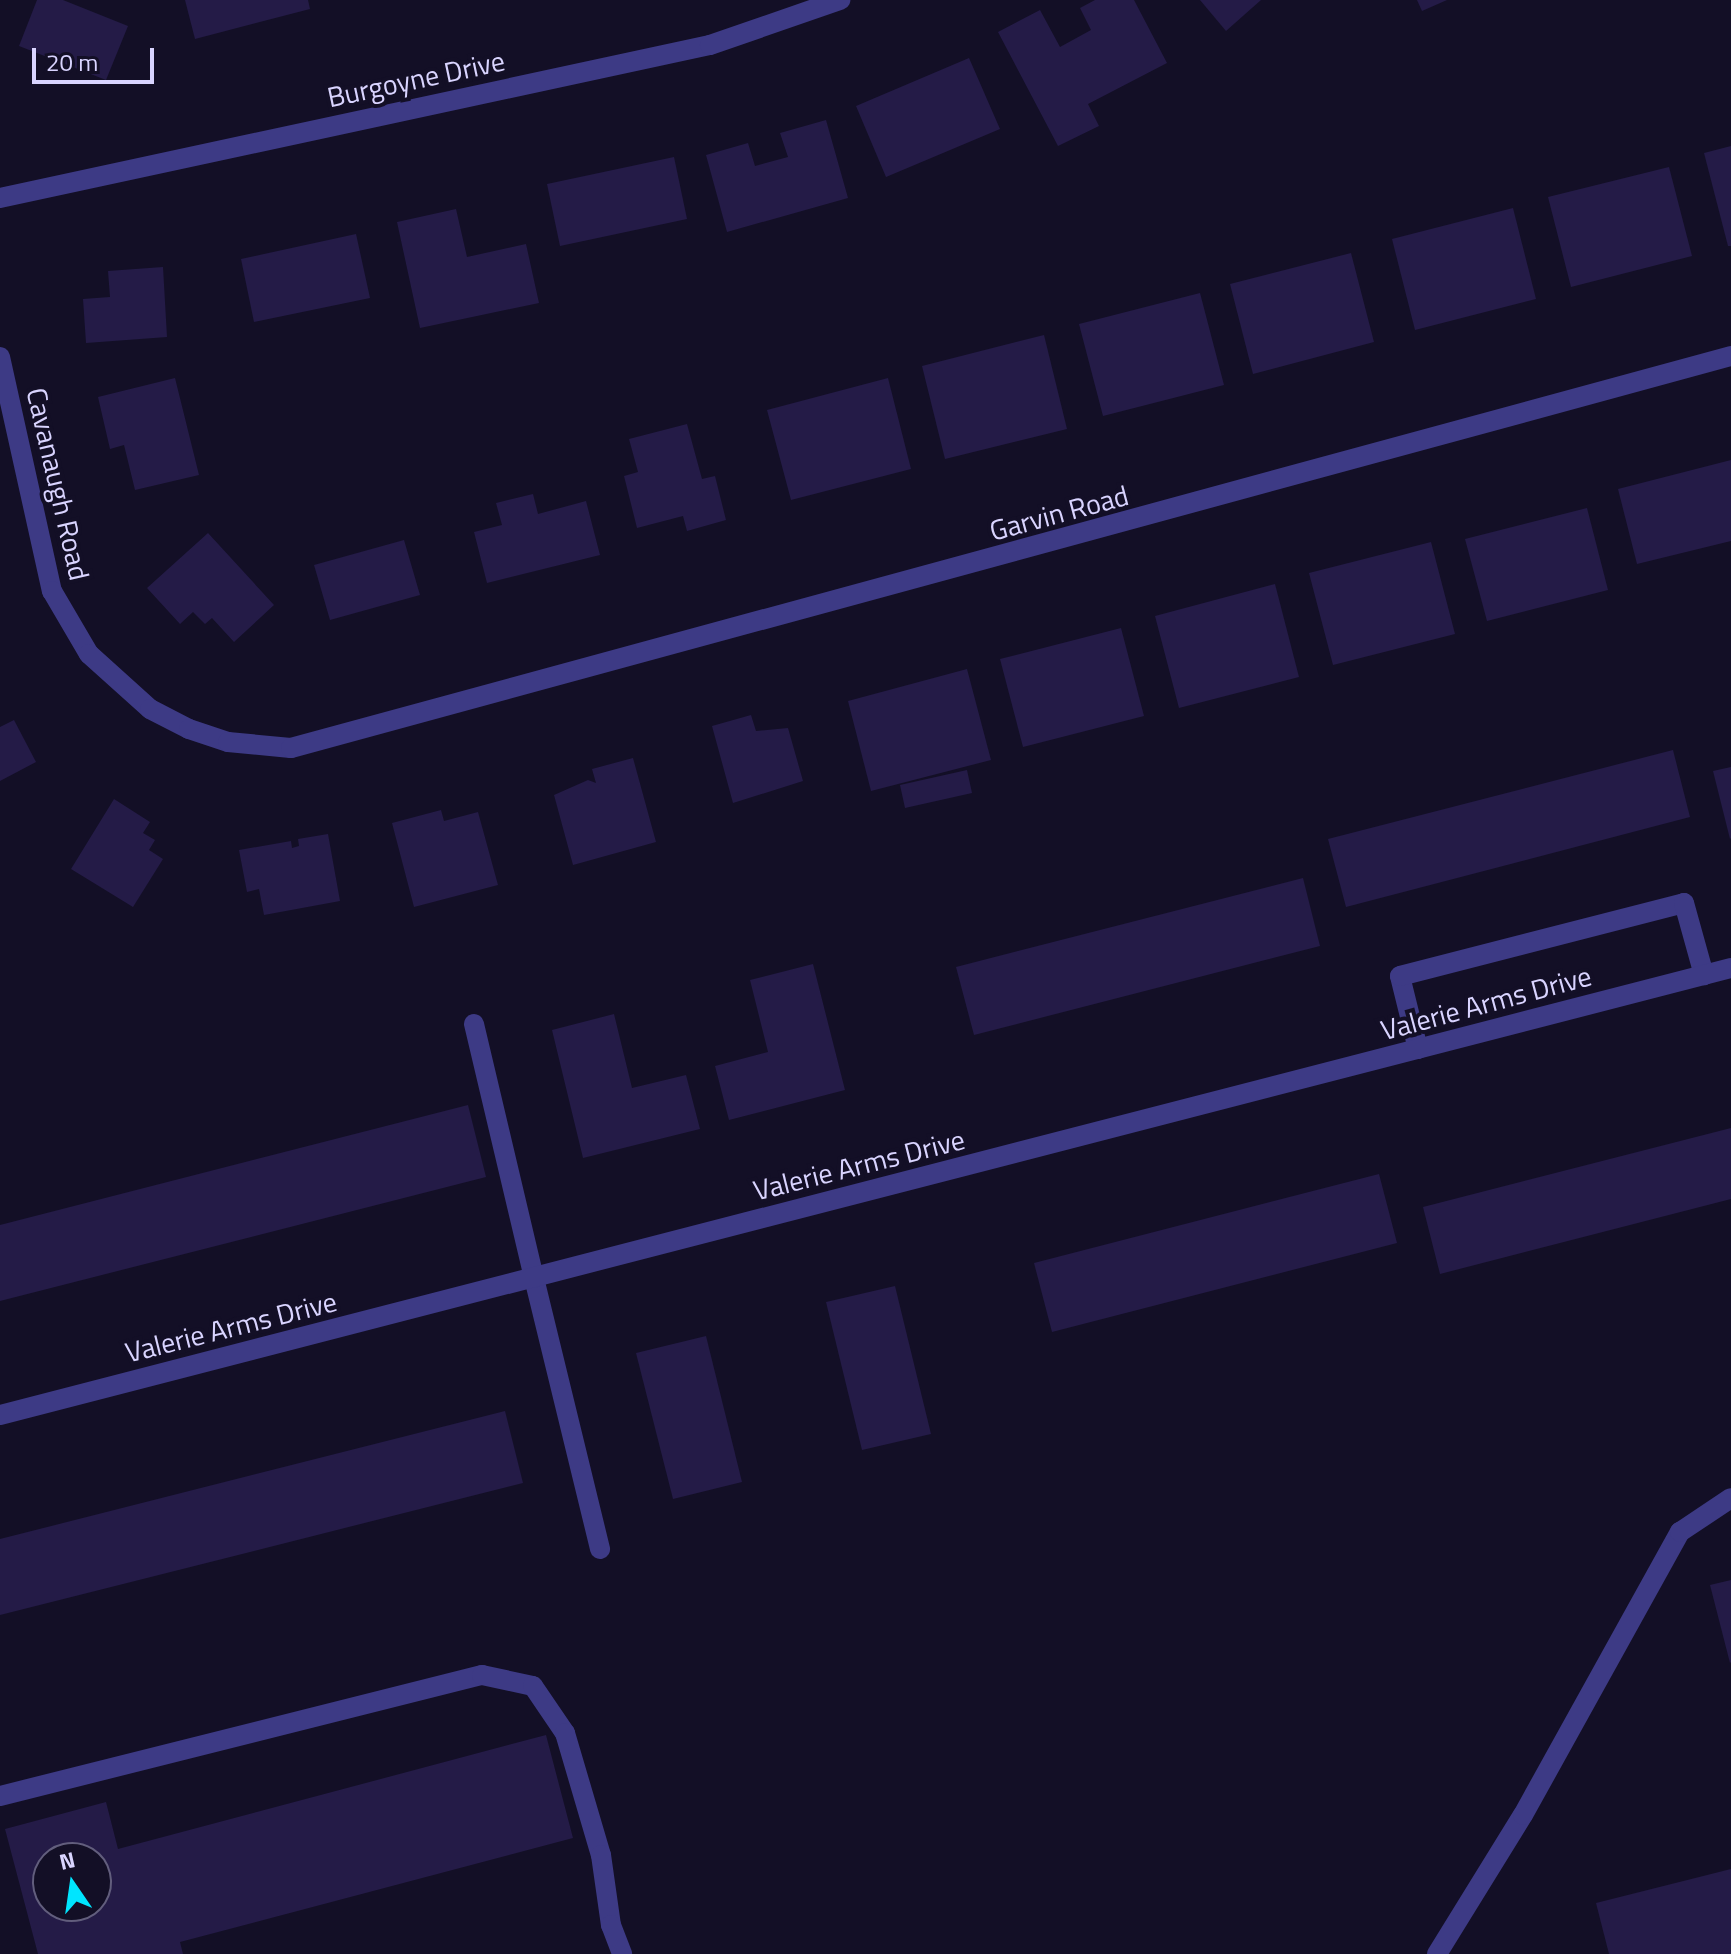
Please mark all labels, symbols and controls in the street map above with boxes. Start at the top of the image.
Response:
scale bar [36,32,158,82]
text: 20 m [46,44,98,80]
street label: Burgoyne Drive [324,44,508,114]
street label: Cavanaugh Road [20,384,96,584]
street label: Garvin Road [986,478,1132,548]
street label: Valerie Arms Drive [1377,959,1595,1047]
street label: Valerie Arms Drive [750,1123,968,1207]
street label: Valerie Arms Drive [122,1285,340,1369]
north arrow [32,1842,112,1922]
text: N [56,1842,78,1879]

